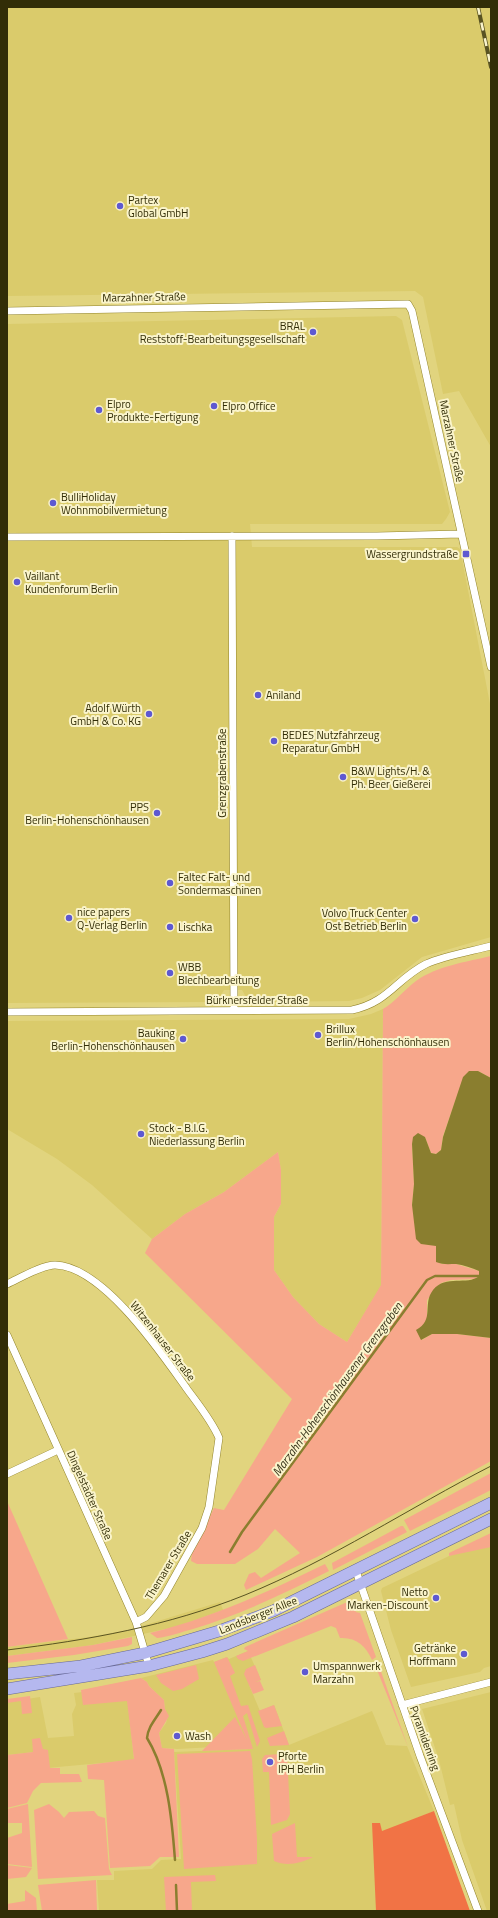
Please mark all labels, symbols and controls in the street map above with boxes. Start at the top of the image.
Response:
place label: Partex Global GmbH [128,192,189,221]
marker: Partex Global GmbH [115,201,125,211]
street label: Marzahner Straße [102,288,186,306]
place label: BRAL Reststoff-Bearbeitungsgesellschaft [140,318,306,347]
marker: BRAL Reststoff-Bearbeitungsgesellschaft [308,327,318,337]
place label: Elpro Produkte-Fertigung [107,396,199,425]
place label: Elpro Office [222,398,276,414]
street label: Marzahner Straße [435,398,469,484]
marker: Elpro Office [209,401,219,411]
marker: Elpro Produkte-Fertigung [94,405,104,415]
place label: BulliHoliday Wohnmobilvermietung [61,489,167,518]
marker: BulliHoliday Wohnmobilvermietung [48,498,58,508]
place label: Wassergrundstraße [366,546,458,562]
marker: Wassergrundstraße [461,549,471,559]
place label: Vaillant Kundenforum Berlin [25,568,118,597]
marker: Vaillant Kundenforum Berlin [12,577,22,587]
place label: Aniland [266,687,301,703]
marker: Aniland [253,690,263,700]
place label: Adolf Würth GmbH & Co. KG [70,700,141,729]
marker: Adolf Würth GmbH & Co. KG [144,709,154,719]
place label: BEDES Nutzfahrzeug Reparatur GmbH [282,727,380,756]
street label: Grenzgrabenstraße [214,728,230,818]
marker: BEDES Nutzfahrzeug Reparatur GmbH [269,736,279,746]
place label: B&W Lights/H. & Ph. Beer Gießerei [351,763,431,792]
marker: B&W Lights/H. & Ph. Beer Gießerei [338,772,348,782]
place label: PPS Berlin-Hohenschönhausen [25,799,149,828]
marker: PPS Berlin-Hohenschönhausen [152,808,162,818]
place label: Faltec Falt- und Sondermaschinen [178,869,261,898]
marker: Faltec Falt- und Sondermaschinen [165,878,175,888]
place label: nice papers Q-Verlag Berlin [77,904,147,933]
place label: Volvo Truck Center Ost Betrieb Berlin [322,905,407,934]
marker: nice papers Q-Verlag Berlin [64,913,74,923]
marker: Volvo Truck Center Ost Betrieb Berlin [410,914,420,924]
place label: Lischka [178,919,213,935]
marker: Lischka [165,922,175,932]
place label: WBB Blechbearbeitung [178,959,260,988]
marker: WBB Blechbearbeitung [165,968,175,978]
street label: Bürknersfelder Straße [206,992,309,1008]
place label: Brillux Berlin/Hohenschönhausen [326,1021,450,1050]
place label: Bauking Berlin-Hohenschönhausen [51,1025,175,1054]
marker: Brillux Berlin/Hohenschönhausen [313,1030,323,1040]
marker: Bauking Berlin-Hohenschönhausen [178,1034,188,1044]
place label: Stock - B.I.G. Niederlassung Berlin [149,1120,245,1149]
marker: Stock - B.I.G. Niederlassung Berlin [136,1129,146,1139]
water label: Marzahn-Hohenschönhausener Grenzgraben [267,1297,407,1480]
street label: Witzenhauser Straße [127,1298,200,1385]
street label: Dingelstädter Straße [63,1448,117,1543]
street label: Themarer Straße [141,1527,195,1603]
place label: Netto Marken-Discount [347,1584,428,1613]
street label: Landsberger Allee [217,1592,300,1638]
marker: Netto Marken-Discount [431,1593,441,1603]
place label: Getränke Hoffmann [409,1640,456,1669]
marker: Getränke Hoffmann [459,1649,469,1659]
place label: Umspannwerk Marzahn [313,1658,381,1687]
marker: Umspannwerk Marzahn [300,1667,310,1677]
street label: Pyramidenring [406,1703,444,1773]
place label: Wash [185,1728,211,1744]
marker: Wash [172,1731,182,1741]
place label: Pforte IPH Berlin [278,1748,324,1777]
marker: Pforte IPH Berlin [265,1757,275,1767]

